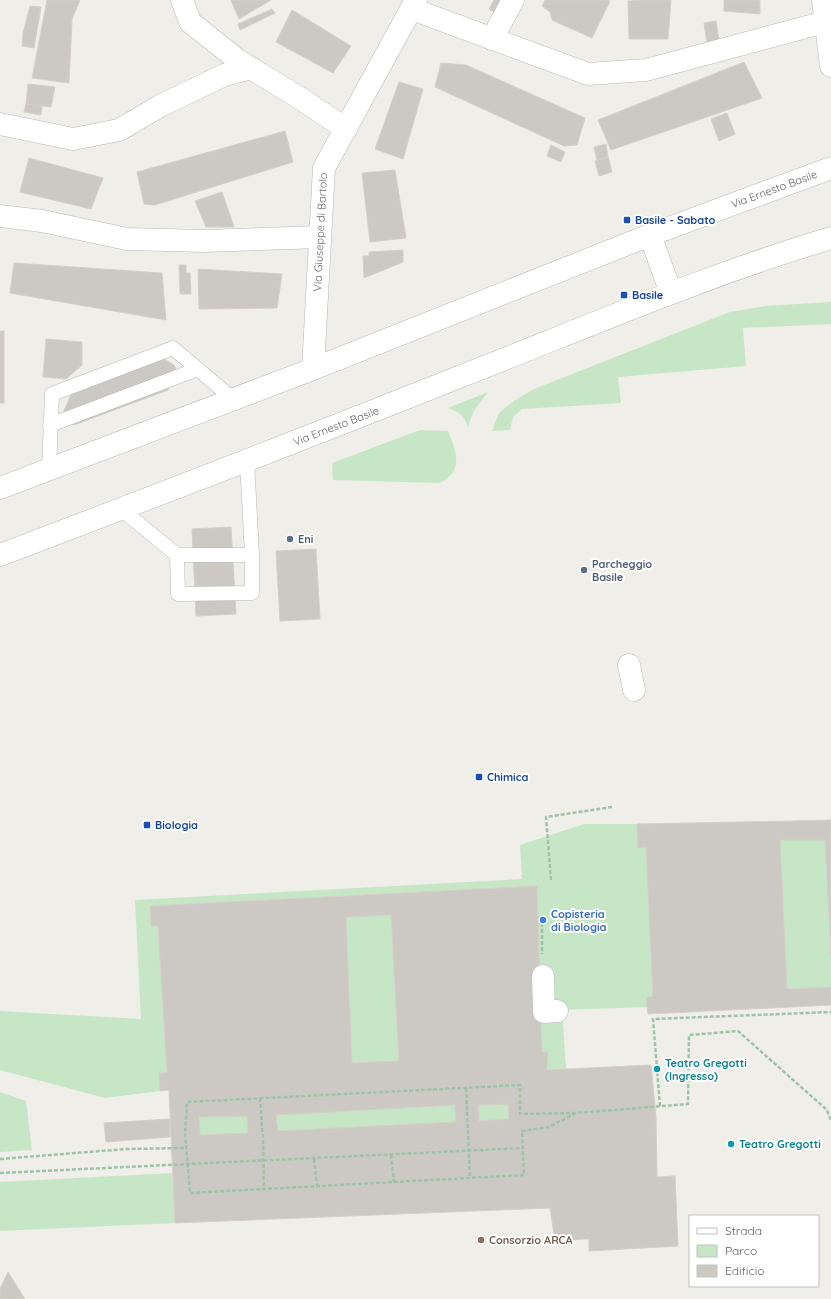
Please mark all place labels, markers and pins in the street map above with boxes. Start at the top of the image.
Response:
place label: Basile - Sabato [635,213,716,227]
marker: Basile - Sabato [622,215,632,225]
place label: Basile [632,288,664,302]
marker: Basile [619,290,629,300]
place label: Eni [298,532,313,546]
marker: Eni [285,534,295,544]
place label: Parcheggio Basile [592,557,652,584]
marker: Parcheggio Basile [579,565,589,575]
place label: Chimica [487,770,528,784]
marker: Chimica [474,772,484,782]
place label: Biologia [155,818,198,832]
marker: Biologia [142,820,152,830]
place label: Copisteria di Biologia [551,907,607,934]
marker: Copisteria di Biologia [538,915,548,925]
place label: Teatro Gregotti (Ingresso) [665,1056,747,1083]
marker: Teatro Gregotti (Ingresso) [652,1064,662,1074]
place label: Teatro Gregotti [739,1137,821,1151]
marker: Teatro Gregotti [726,1139,736,1149]
place label: Consorzio ARCA [489,1233,573,1247]
marker: Consorzio ARCA [476,1235,486,1245]

